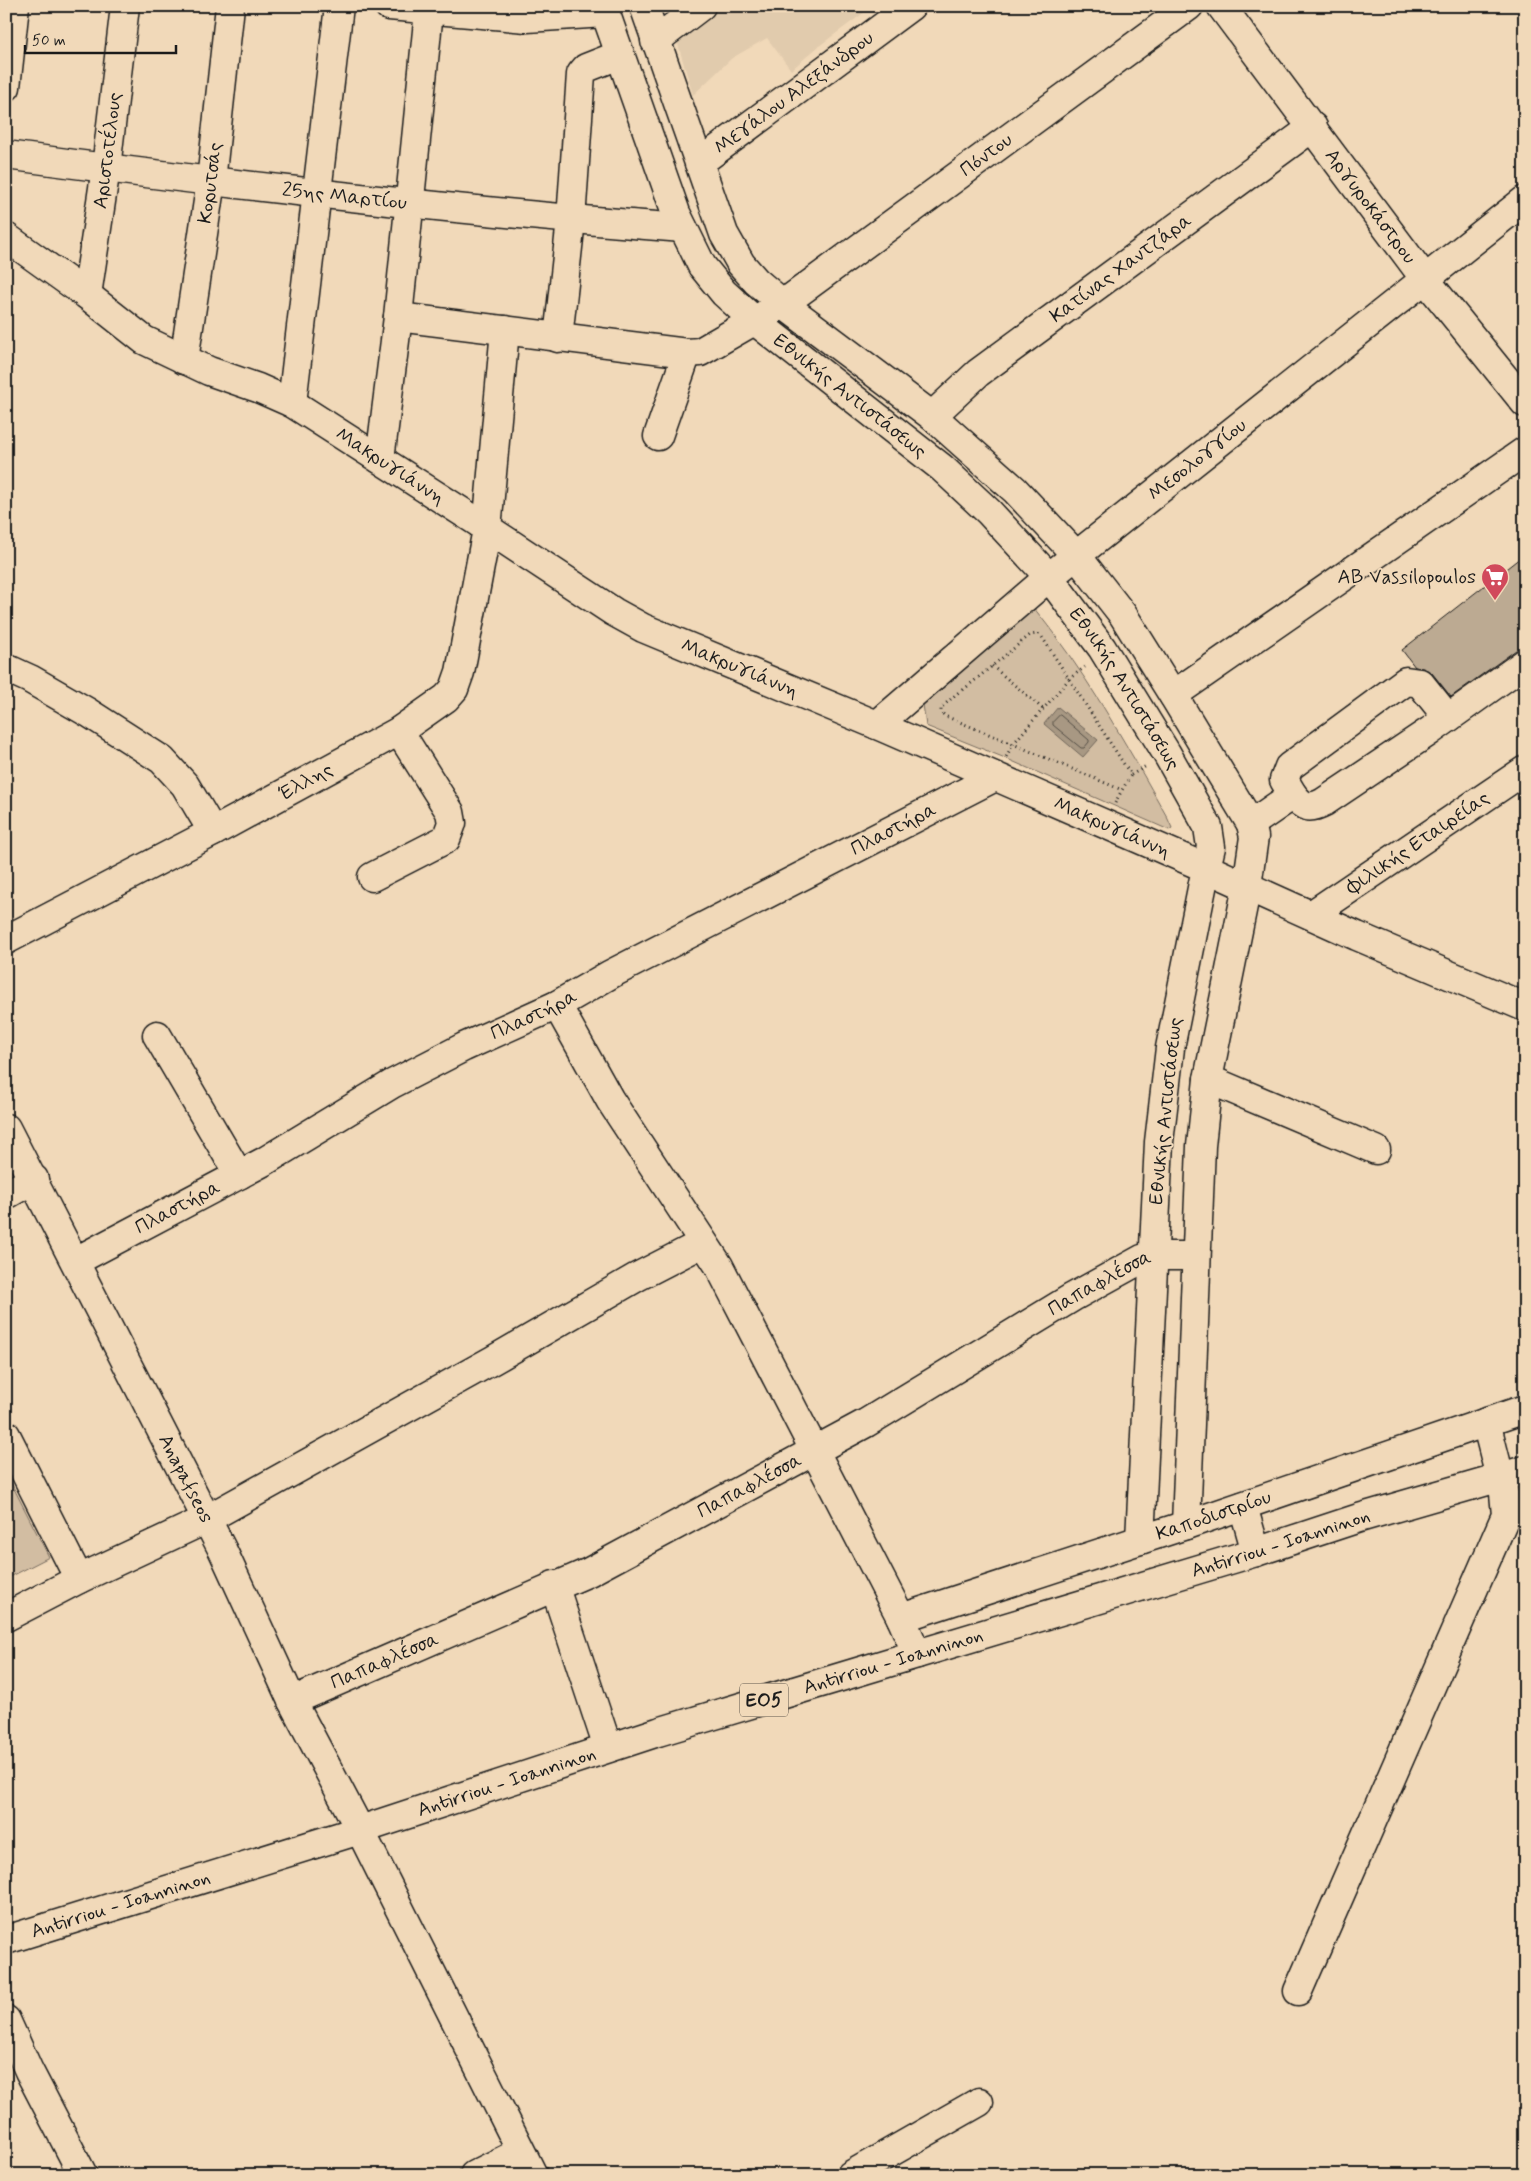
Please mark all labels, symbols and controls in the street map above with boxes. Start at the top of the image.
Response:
scale bar [25,22,176,54]
street label: Μεγάλου Αλεξάνδρου [708,25,879,161]
text: 50 m [32,31,66,51]
street label: Αριστοτέλους [87,90,128,211]
street label: Πόντου [954,127,1018,183]
street label: Κορυτσάς [191,141,229,225]
street label: Αργυροκάστρου [1319,143,1423,270]
street label: 25ης Μαρτίου [281,176,408,217]
street label: Κατίνας Χαντζάρα [1044,207,1197,329]
street label: Εθνικής Αντιστάσεως [768,327,933,465]
street label: Μεσολογγίου [1142,412,1252,507]
street label: Μακρυγιάννη [330,421,450,511]
supermarket icon: AB Vassilopoulos [1480,562,1510,601]
place label: AB Vassilopoulos [1338,564,1476,591]
street label: Εθνικής Αντιστάσεως [1063,602,1187,775]
street label: Μακρυγιάννη [677,632,803,705]
street label: Έλλης [274,756,338,807]
street label: Φιλικής Εταιρείας [1340,784,1495,901]
street label: Μακρυγιάννη [1049,790,1175,865]
street label: Πλαστήρα [846,796,941,862]
street label: Πλαστήρα [486,983,582,1047]
street label: Εθνικής Αντιστάσεως [1143,1016,1189,1206]
street label: Πλαστήρα [130,1173,225,1241]
street label: Παπαφλέσσα [1043,1243,1155,1323]
street label: Anapafseos [152,1430,220,1528]
street label: Παπαφλέσσα [692,1446,807,1525]
street label: Καποδιστρίου [1153,1483,1275,1547]
street label: Antirriou - Ioanninon [1188,1502,1373,1584]
street label: Antirriou - Ioanninon [800,1621,986,1701]
street label: Παπαφλέσσα [326,1625,443,1696]
road number: ΕΟ5 [740,1684,788,1716]
street label: Antirriou - Ioanninon [414,1740,599,1824]
street label: Antirriou - Ioanninon [28,1864,214,1945]

